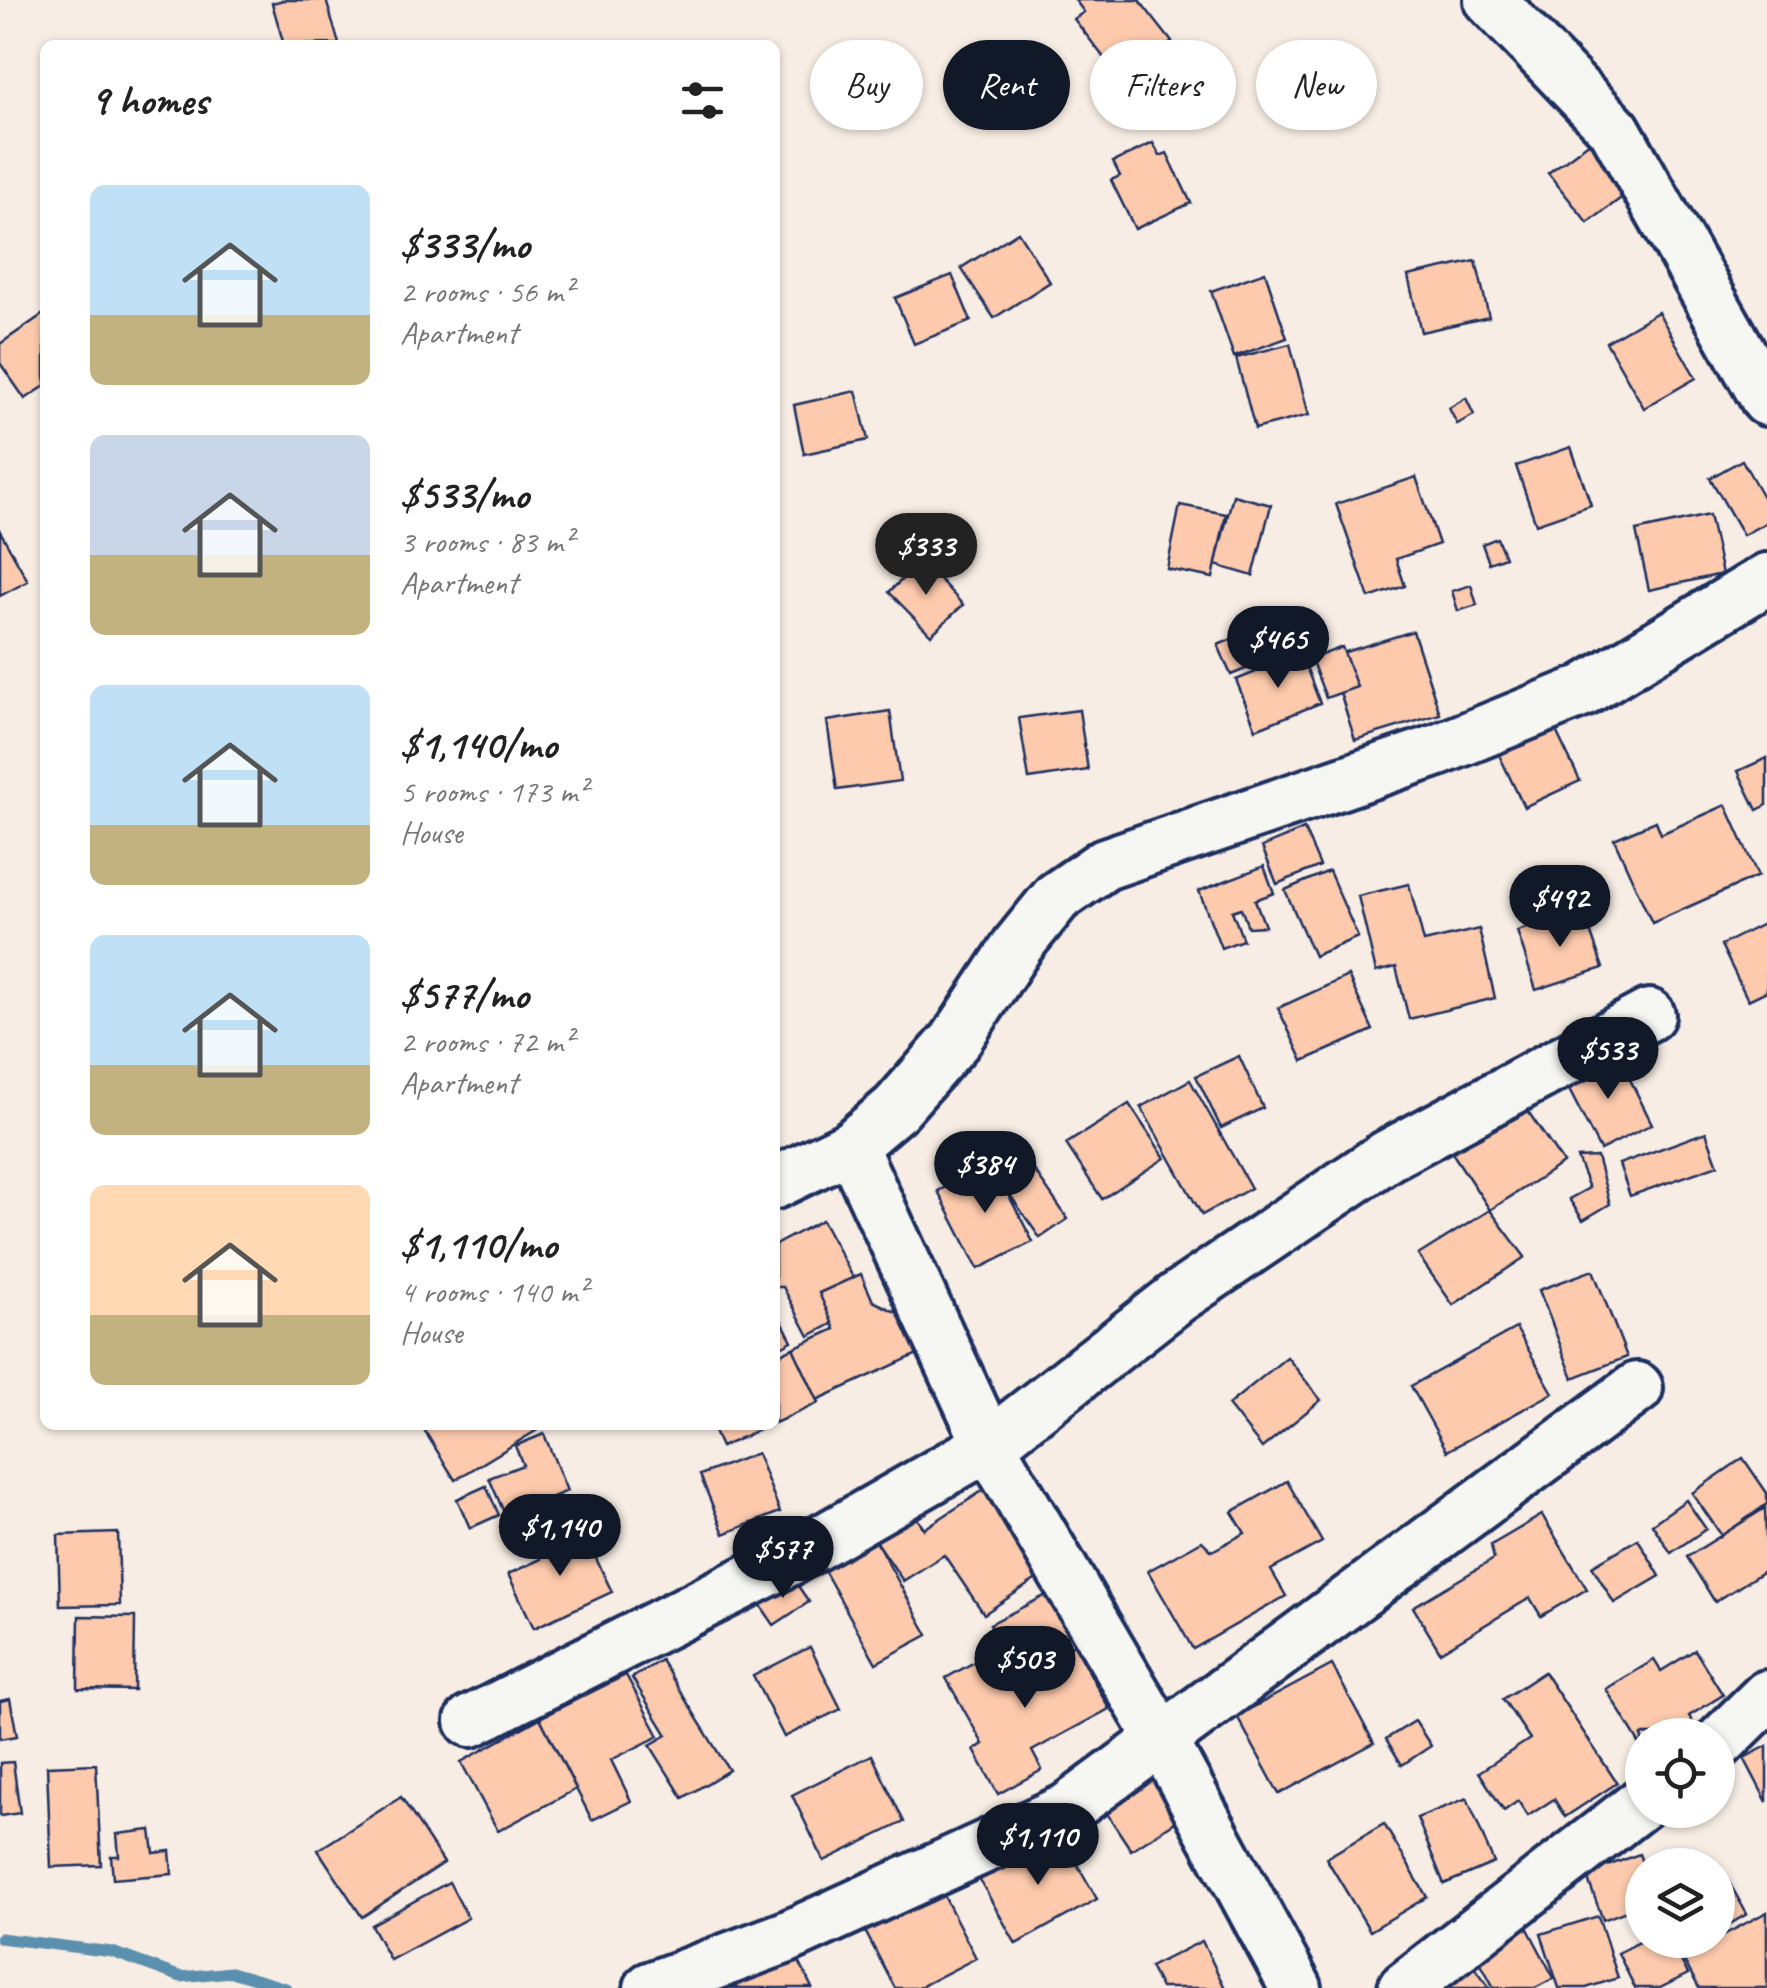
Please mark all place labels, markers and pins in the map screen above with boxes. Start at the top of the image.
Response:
pin: $333 [867,513,985,598]
pin: $465 [1219,606,1337,691]
pin: $492 [1501,865,1619,950]
pin: $533 [1549,1017,1667,1102]
pin: $384 [926,1131,1044,1216]
pin: $1,140 [479,1494,641,1579]
pin: $577 [724,1516,842,1601]
pin: $503 [966,1626,1084,1711]
pin: $1,110 [957,1803,1119,1888]

